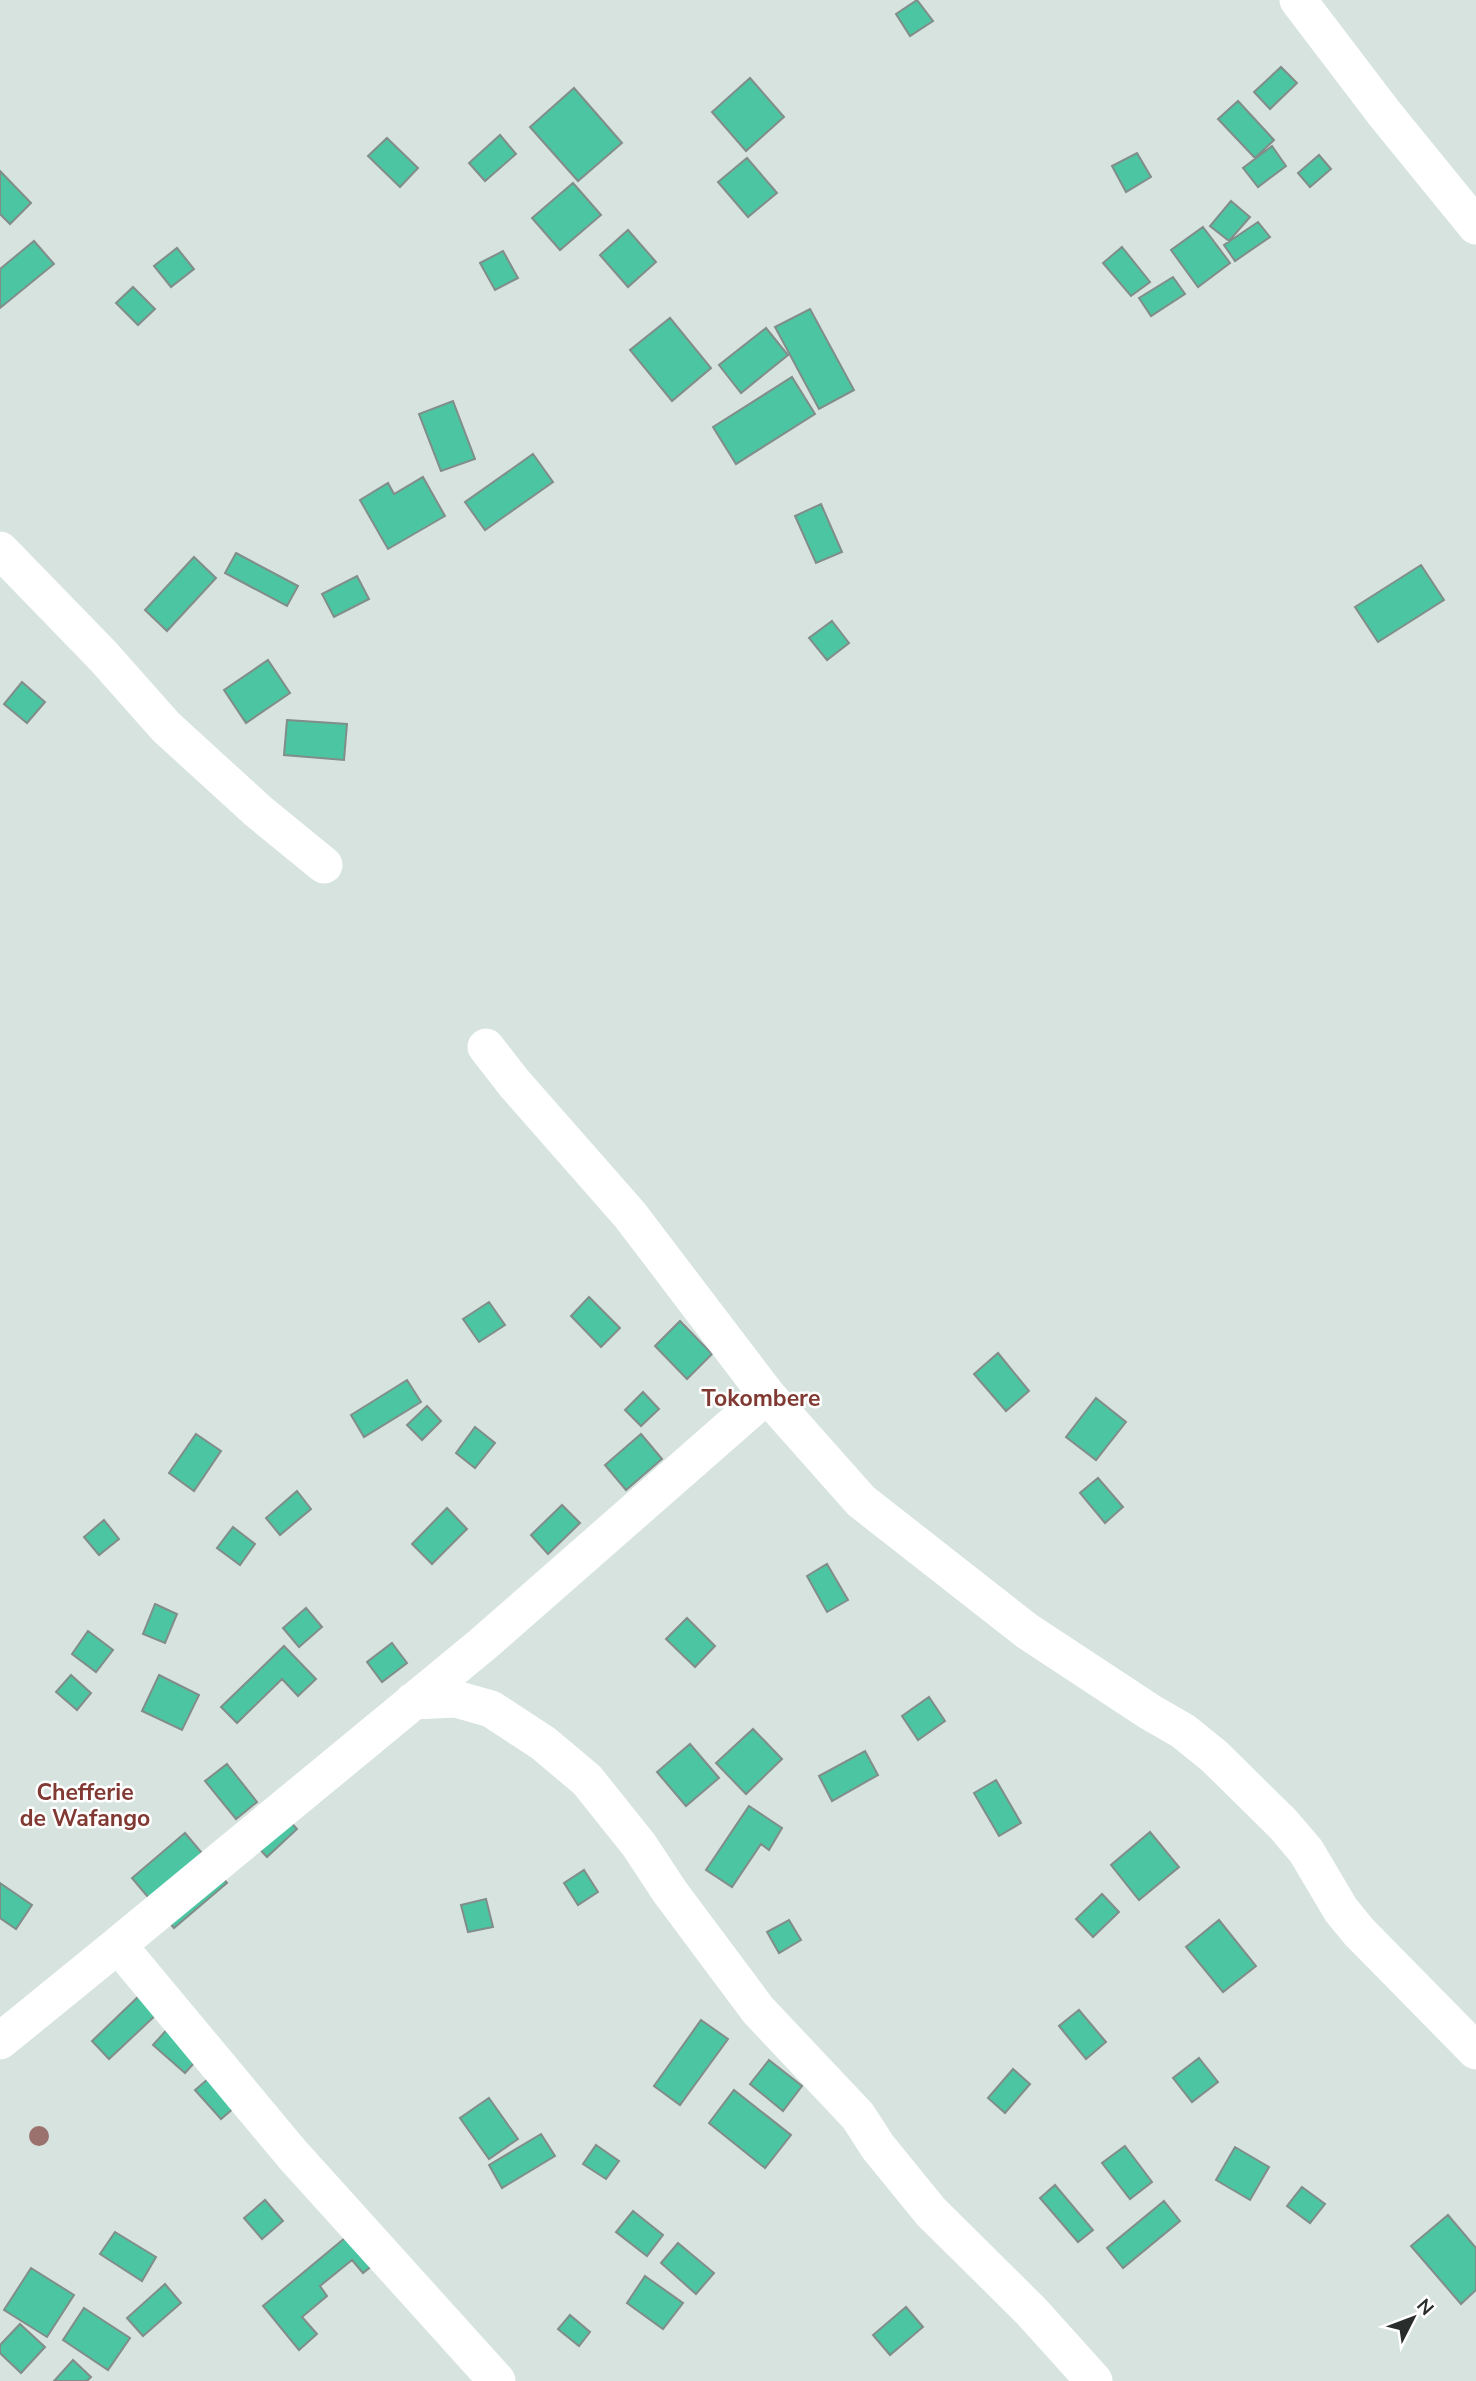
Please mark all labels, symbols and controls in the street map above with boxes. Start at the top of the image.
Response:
district label: Tokombere [702,1383,820,1414]
district label: Chefferie de Wafango [20,1777,150,1834]
north arrow [1378,2283,1448,2353]
text: N [1410,2293,1439,2321]

